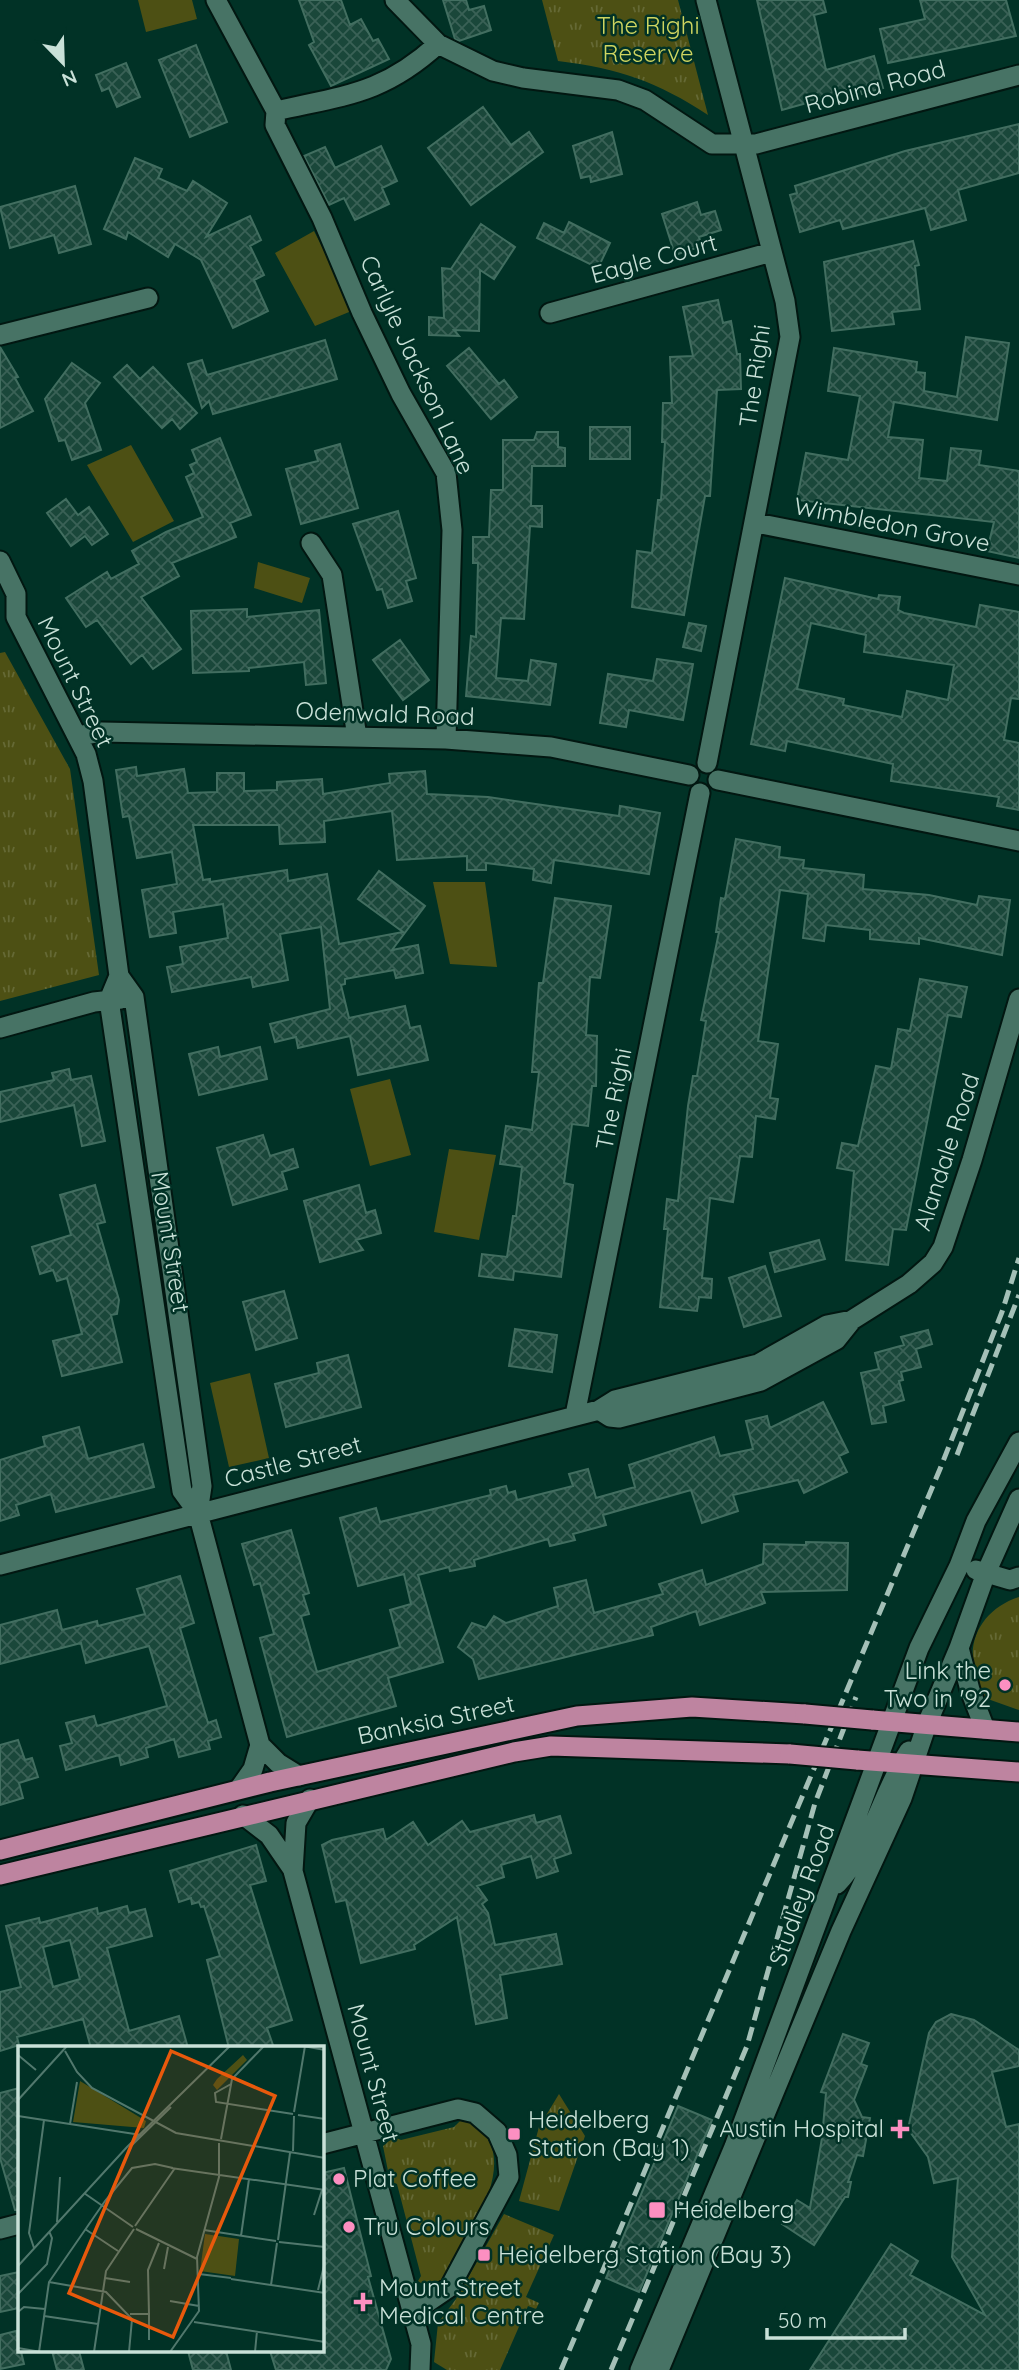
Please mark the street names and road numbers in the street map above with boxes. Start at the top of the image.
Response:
street label: Robina Road [801,53,948,119]
street label: Eagle Court [587,227,720,289]
street label: Carlyle Jackson Lane [354,250,482,479]
street label: The Righi [732,323,776,429]
street label: Wimbledon Grove [792,490,993,558]
street label: Mount Street [31,611,121,752]
street label: Odenwald Road [295,695,475,731]
street label: The Righi [588,1045,638,1152]
street label: Alandale Road [907,1069,986,1234]
street label: Mount Street [145,1169,197,1314]
street label: Castle Street [221,1428,365,1494]
street label: Banksia Street [354,1688,517,1750]
street label: Studley Road [762,1820,841,1969]
street label: Mount Street [341,2000,407,2145]

